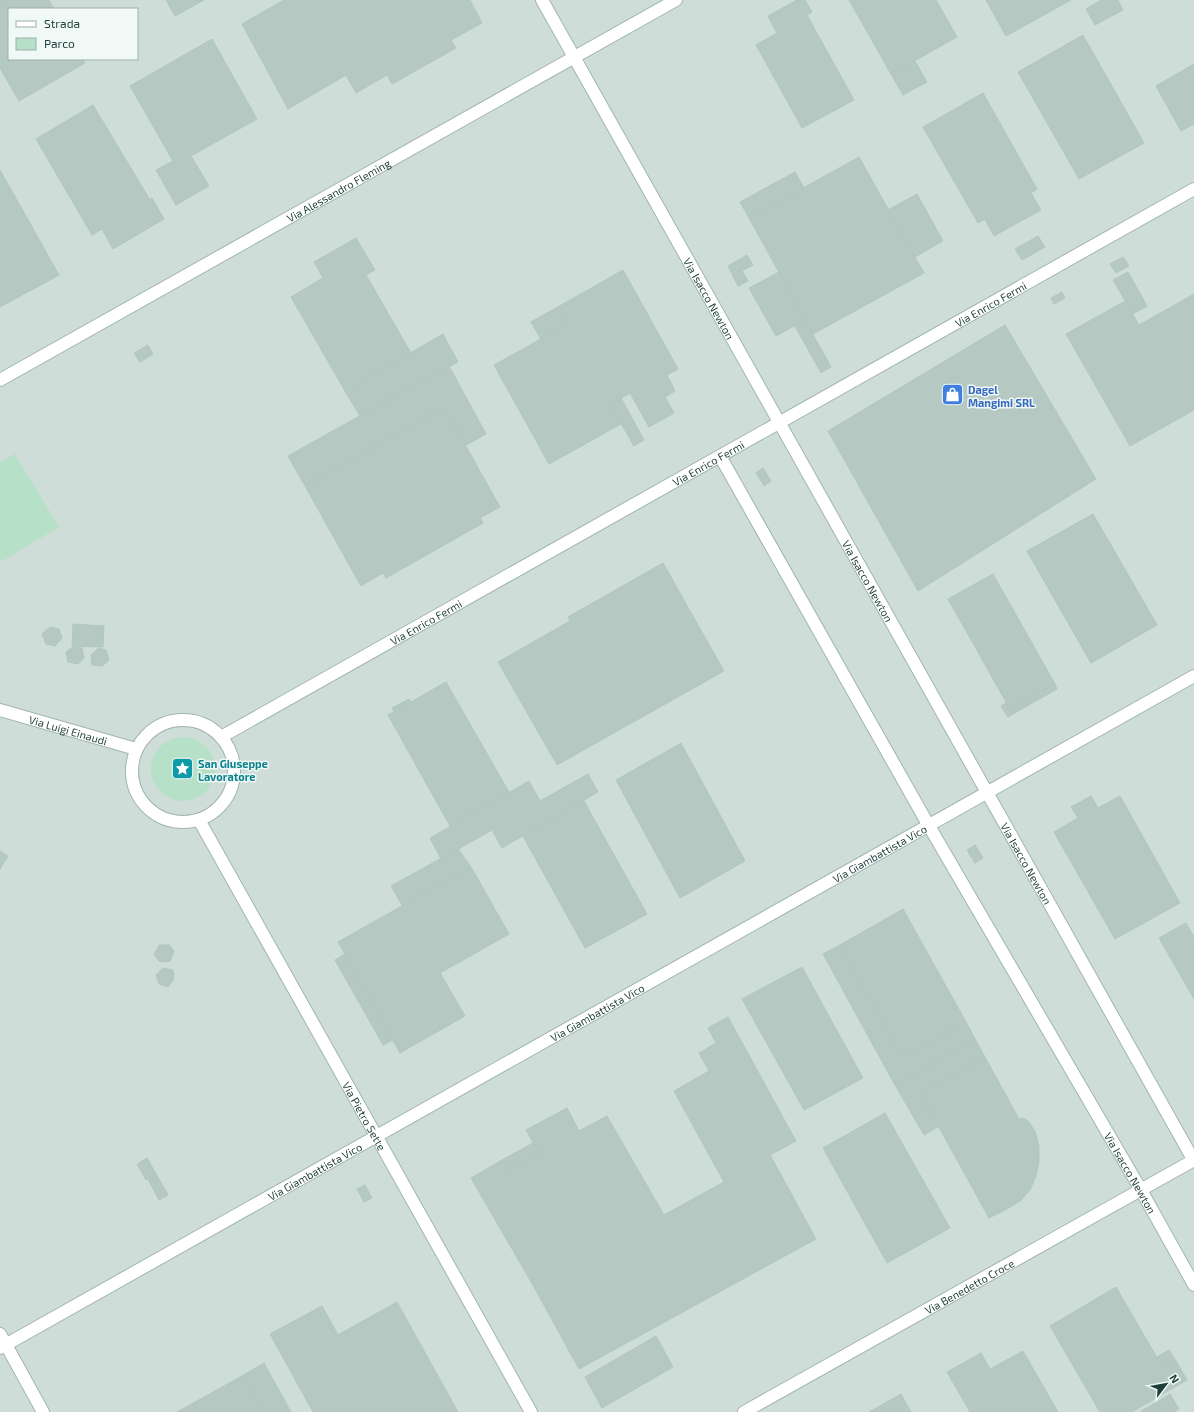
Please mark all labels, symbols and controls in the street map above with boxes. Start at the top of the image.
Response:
legend [8,8,138,60]
text: Strada [44,16,80,30]
text: Parco [44,36,75,50]
street label: Via Alessandro Fleming [284,156,392,224]
street label: Via Isacco Newton [681,255,738,341]
street label: Via Enrico Fermi [952,278,1028,329]
shop icon: Dagel Mangimi SRL [939,382,965,408]
place label: Dagel Mangimi SRL [968,383,1035,409]
street label: Via Enrico Fermi [670,437,746,488]
street label: Via Isacco Newton [840,538,896,624]
street label: Via Enrico Fermi [388,596,464,647]
street label: Via Luigi Einaudi [28,712,109,747]
place icon: San Giuseppe Lavoratore [169,756,195,782]
place label: San Giuseppe Lavoratore [198,757,268,783]
street label: Via Isacco Newton [999,820,1055,906]
street label: Via Giambattista Vico [830,822,929,885]
street label: Via Giambattista Vico [548,980,646,1044]
street label: Via Pietro Sette [340,1079,389,1152]
street label: Via Isacco Newton [1102,1130,1159,1215]
street label: Via Giambattista Vico [265,1139,364,1203]
street label: Via Benedetto Croce [922,1256,1016,1316]
north arrow [1146,1364,1186,1404]
text: N [1167,1372,1183,1385]

